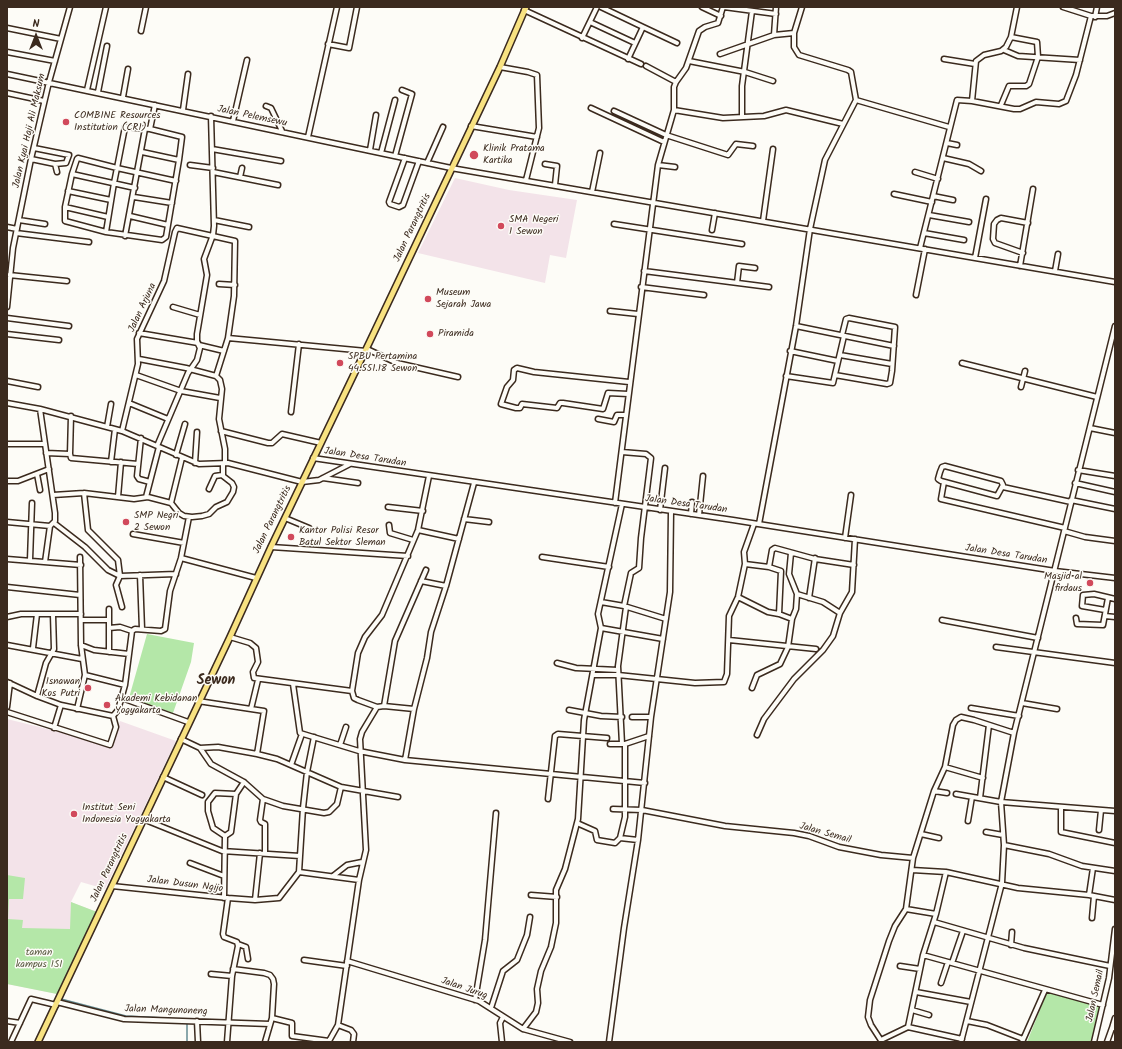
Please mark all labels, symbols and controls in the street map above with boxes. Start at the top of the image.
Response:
text: N [33,15,39,33]
north arrow [16,16,56,56]
street label: Jalan Kyai Haji Ali Maksum [11,73,49,189]
street label: Jalan Pelemsewu [216,104,288,130]
place label: COMBINE Resources Institution (CRI) [74,110,161,134]
marker: COMBINE Resources Institution (CRI) [61,117,71,127]
place label: Klinik Pratama Kartika [483,143,545,166]
marker: Klinik Pratama Kartika [468,149,480,161]
street label: Jalan Parangtritis [392,192,434,264]
place label: SMA Negeri 1 Sewon [509,214,558,238]
marker: SMA Negeri 1 Sewon [496,221,506,231]
street label: Jalan Arjuna [126,282,160,334]
place label: Museum Sejarah Jawa [436,287,491,310]
marker: Museum Sejarah Jawa [423,294,433,304]
place label: Piramida [438,328,474,340]
marker: Piramida [425,329,435,339]
place label: SPBU Pertamina 44.551.18 Sewon [348,351,417,374]
marker: SPBU Pertamina 44.551.18 Sewon [335,358,345,368]
street label: Jalan Desa Tarudan [323,446,407,470]
street label: Jalan Parangtritis [251,484,295,556]
street label: Jalan Desa Tarudan [644,493,728,517]
place label: SMP Negri 2 Sewon [134,510,178,534]
marker: SMP Negri 2 Sewon [121,517,131,527]
place label: Kantor Polisi Resor Batul Sektor Sleman [299,525,386,548]
marker: Kantor Polisi Resor Batul Sektor Sleman [286,532,296,542]
street label: Jalan Desa Tarudan [964,543,1048,567]
place label: Masjid al firdaus [1044,571,1082,594]
marker: Masjid al firdaus [1085,578,1095,588]
district label: Sewon [197,674,235,690]
place label: Isnawan Kos Putri [41,676,80,700]
marker: Isnawan Kos Putri [83,683,93,693]
place label: Akademi Kebidanan Yogyakarta [115,693,197,716]
marker: Akademi Kebidanan Yogyakarta [102,700,112,710]
place label: Institut Seni Indonesia Yogyakarta [82,802,171,826]
marker: Institut Seni Indonesia Yogyakarta [69,809,79,819]
street label: Jalan Semail [798,821,852,847]
street label: Jalan Parangtritis [89,832,131,904]
street label: Jalan Dusun Ngijo [146,874,224,896]
park label: taman kampus ISI [16,947,62,970]
street label: Jalan Semail [1085,969,1107,1023]
street label: Jalan Jurug [439,975,489,1003]
street label: Jalan Mangunoneng [124,1004,208,1018]

